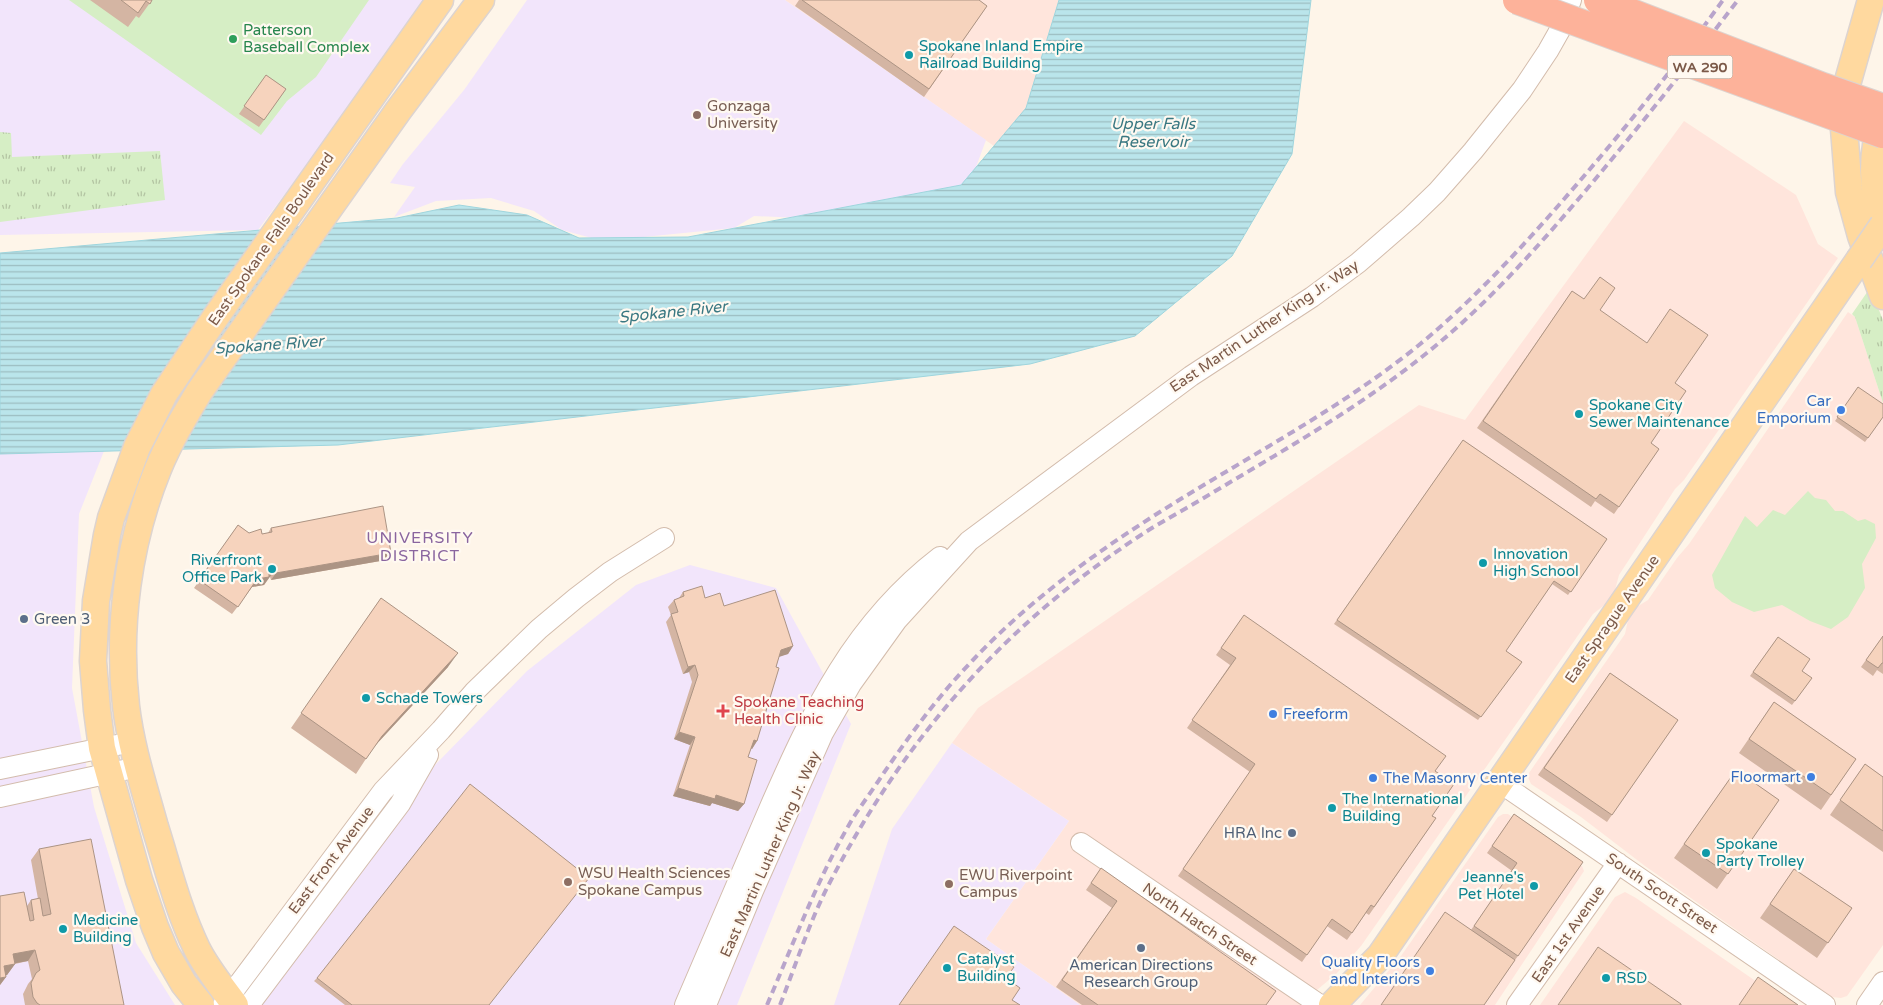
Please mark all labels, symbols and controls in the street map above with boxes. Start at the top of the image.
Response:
place label: Patterson Baseball Complex [243,21,370,56]
marker: Patterson Baseball Complex [227,33,239,45]
place label: Spokane Inland Empire Railroad Building [919,37,1083,72]
marker: Spokane Inland Empire Railroad Building [903,49,915,61]
road number: WA 290 [1668,56,1732,78]
place label: Gonzaga University [707,97,778,132]
marker: Gonzaga University [691,109,703,121]
water label: Upper Falls Reservoir [1111,114,1197,152]
street label: East Spokane Falls Boulevard [204,149,338,329]
street label: East Martin Luther King Jr. Way [1166,256,1362,396]
water label: Spokane River [618,296,730,328]
water label: Spokane River [214,331,326,359]
place label: Car Emporium [1757,392,1831,427]
place label: Spokane City Sewer Maintenance [1589,396,1729,431]
marker: Car Emporium [1835,404,1847,416]
marker: Spokane City Sewer Maintenance [1573,408,1585,420]
district label: UNIVERSITY DISTRICT [366,528,474,566]
place label: Innovation High School [1493,545,1579,580]
place label: Riverfront Office Park [182,551,262,586]
street label: East Sprague Avenue [1561,552,1663,686]
marker: Innovation High School [1477,557,1489,569]
marker: Riverfront Office Park [266,563,278,575]
place label: Green 3 [34,610,90,628]
marker: Green 3 [18,613,30,625]
place label: Schade Towers [376,689,483,707]
marker: Schade Towers [360,692,372,704]
place label: Spokane Teaching Health Clinic [734,693,864,728]
marker: Spokane Teaching Health Clinic [716,704,730,718]
place label: Freeform [1283,705,1348,723]
marker: Freeform [1267,708,1279,720]
street label: East Martin Luther King Jr. Way [716,748,824,960]
place label: Floormart [1731,768,1801,786]
place label: The Masonry Center [1383,769,1527,787]
marker: Floormart [1805,771,1817,783]
marker: The Masonry Center [1367,772,1379,784]
place label: The International Building [1342,790,1463,825]
marker: The International Building [1326,802,1338,814]
street label: East Front Avenue [285,803,377,917]
place label: HRA Inc [1224,824,1282,842]
marker: HRA Inc [1286,827,1298,839]
place label: Spokane Party Trolley [1716,835,1804,870]
marker: Spokane Party Trolley [1700,847,1712,859]
street label: South Scott Street [1603,849,1721,937]
place label: WSU Health Sciences Spokane Campus [578,864,730,899]
place label: EWU Riverpoint Campus [959,866,1073,901]
place label: Jeanne's Pet Hotel [1458,868,1524,903]
marker: WSU Health Sciences Spokane Campus [562,876,574,888]
marker: EWU Riverpoint Campus [943,878,955,890]
street label: North Hatch Street [1139,879,1261,969]
marker: Jeanne's Pet Hotel [1528,880,1540,892]
street label: East 1st Avenue [1528,882,1608,986]
place label: Medicine Building [73,911,138,946]
marker: Medicine Building [57,923,69,935]
marker: American Directions Research Group [1135,942,1147,954]
place label: Catalyst Building [957,950,1016,985]
place label: Quality Floors and Interiors [1321,953,1420,988]
place label: American Directions Research Group [1069,956,1213,991]
marker: Catalyst Building [941,962,953,974]
marker: Quality Floors and Interiors [1424,965,1436,977]
place label: RSD [1616,969,1647,987]
marker: RSD [1600,972,1612,984]

